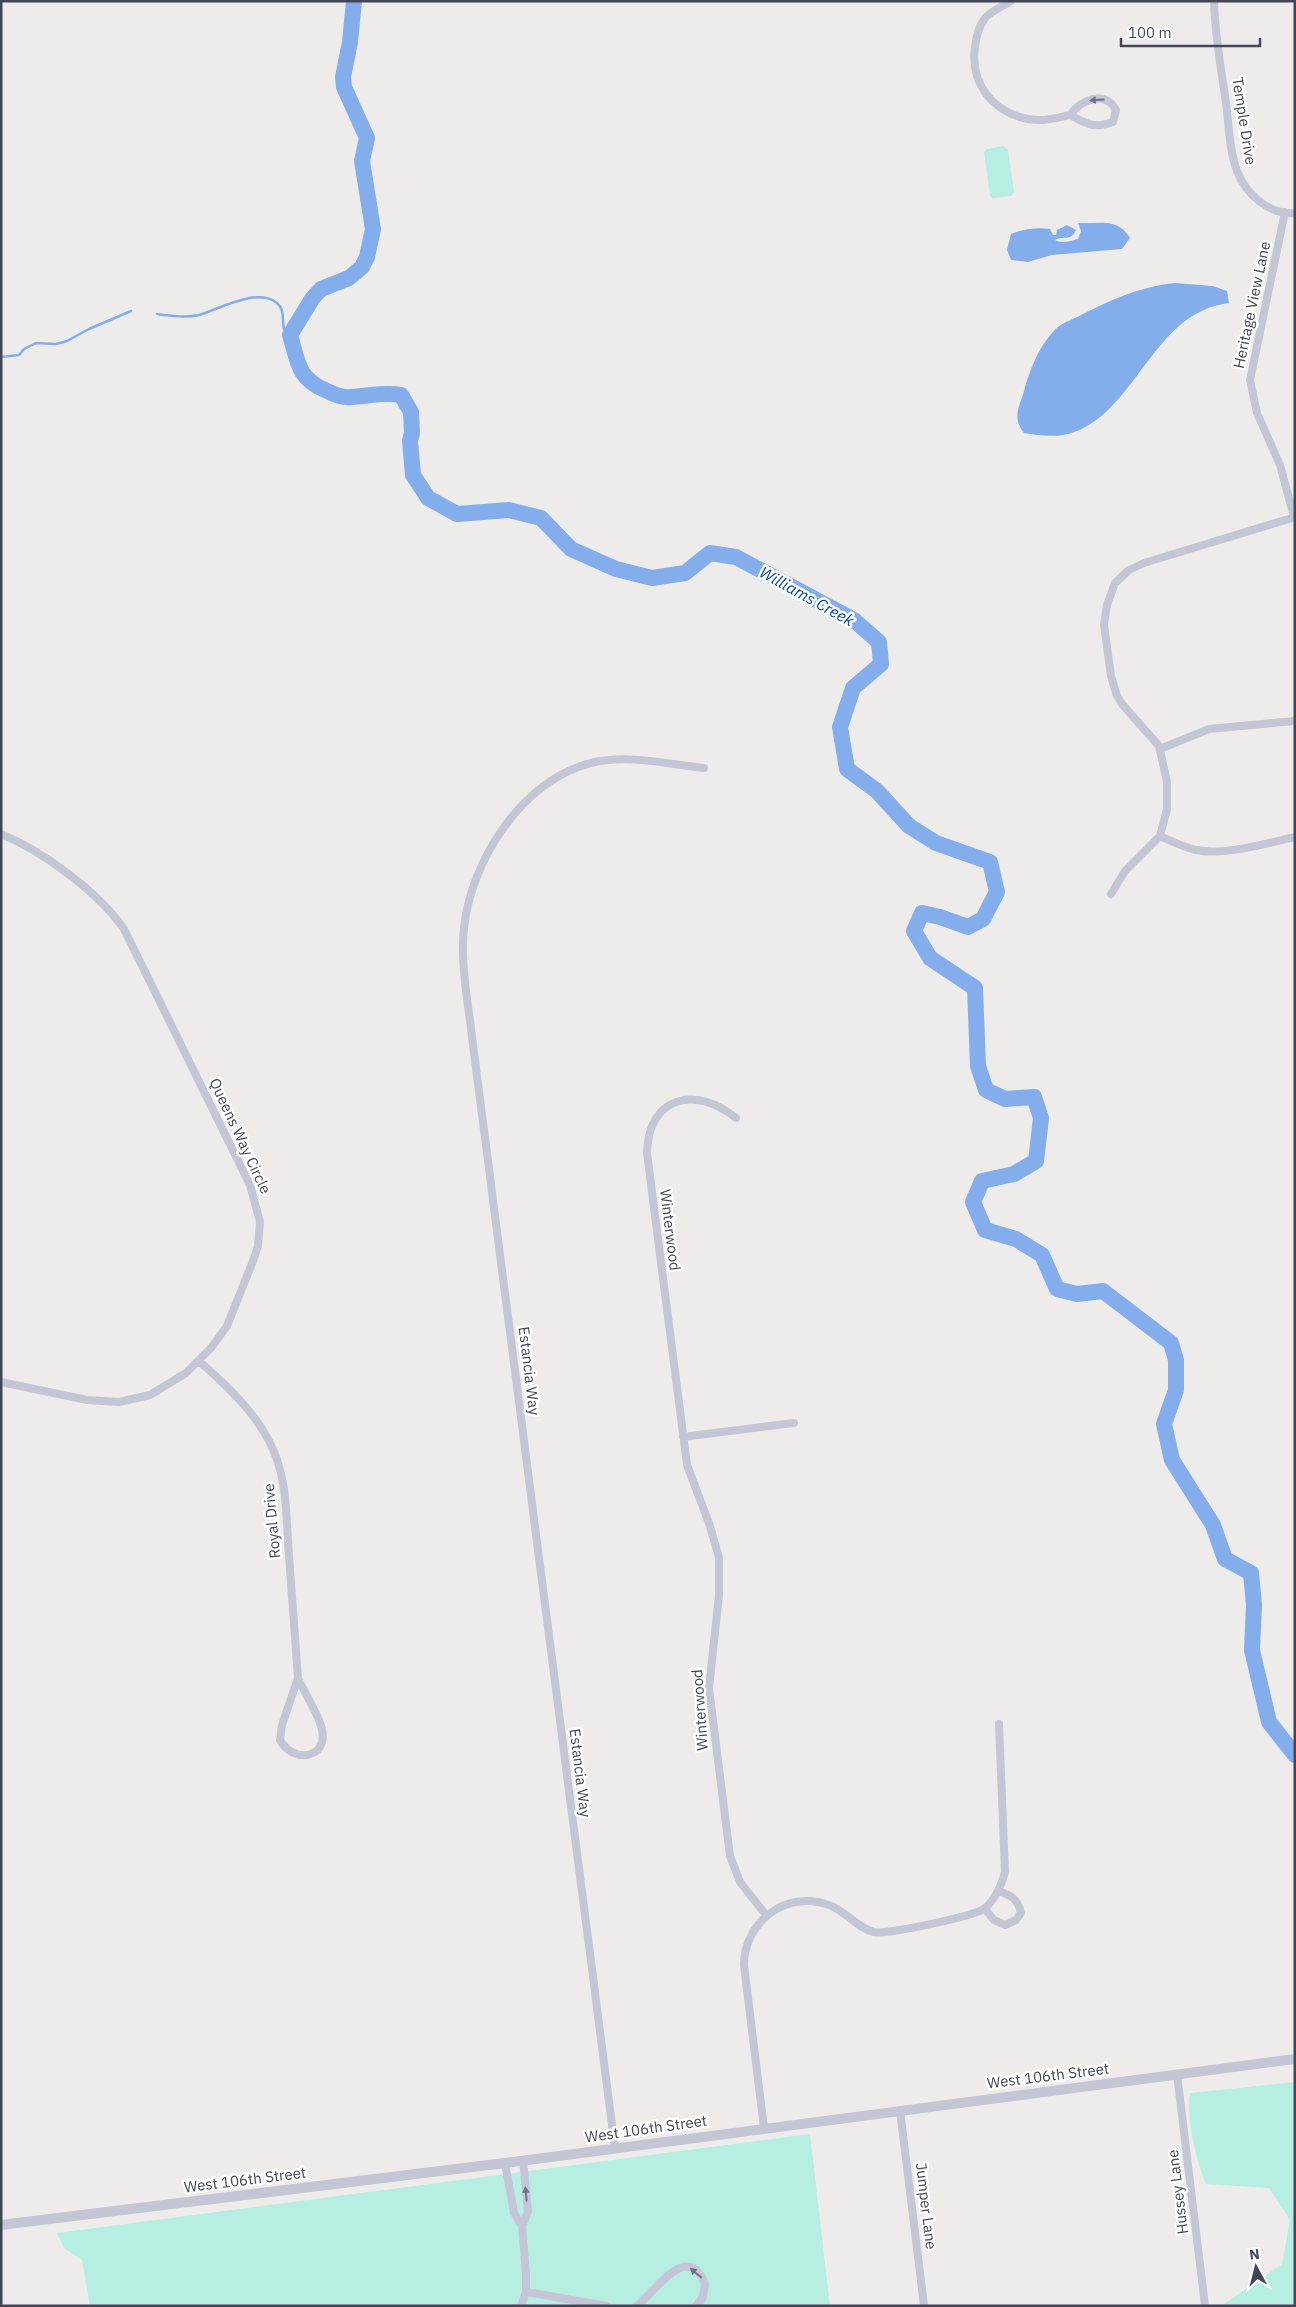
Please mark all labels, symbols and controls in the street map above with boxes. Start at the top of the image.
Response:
scale bar [1121,15,1260,47]
text: 100 m [1128,23,1172,42]
street label: Temple Drive [1228,76,1261,166]
one-way arrow [1089,96,1105,104]
street label: Heritage View Lane [1229,240,1274,370]
water label: Williams Creek [756,562,858,630]
street label: Queens Way Circle [205,1075,276,1197]
street label: Winterwood [656,1188,685,1272]
street label: Estancia Way [515,1325,544,1417]
street label: Royal Drive [259,1483,284,1559]
street label: Winterwood [687,1669,712,1751]
street label: Estancia Way [566,1727,595,1819]
street label: West 106th Street [986,2059,1110,2092]
street label: West 106th Street [584,2111,708,2146]
street label: Hussey Lane [1163,2149,1192,2235]
street label: Jumper Lane [912,2161,941,2251]
street label: West 106th Street [183,2163,307,2196]
one-way arrow [522,2185,530,2201]
north arrow [1231,2242,1281,2292]
text: N [1248,2245,1261,2264]
one-way arrow [690,2268,703,2279]

